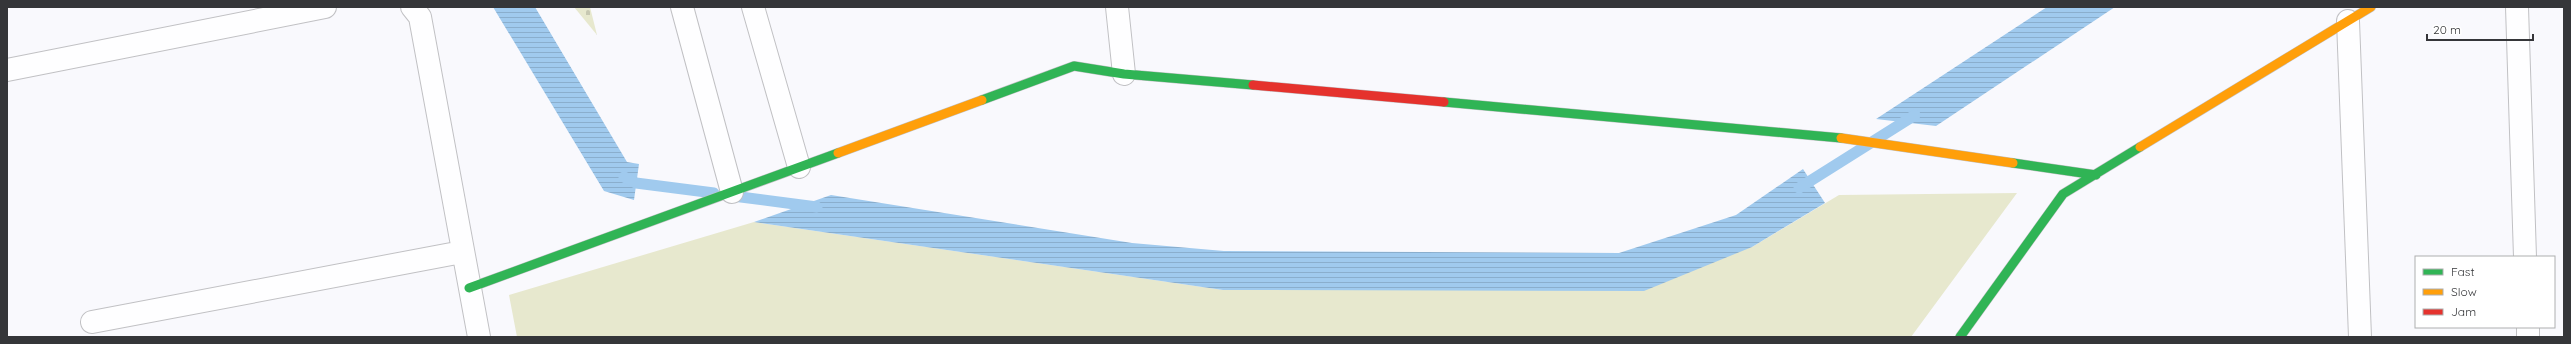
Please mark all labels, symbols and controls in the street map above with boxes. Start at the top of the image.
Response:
scale bar [2427,16,2533,42]
text: 20 m [2433,22,2461,37]
legend [2415,256,2555,328]
text: Fast [2451,264,2475,279]
text: Slow [2451,284,2477,299]
text: Jam [2451,304,2476,319]

